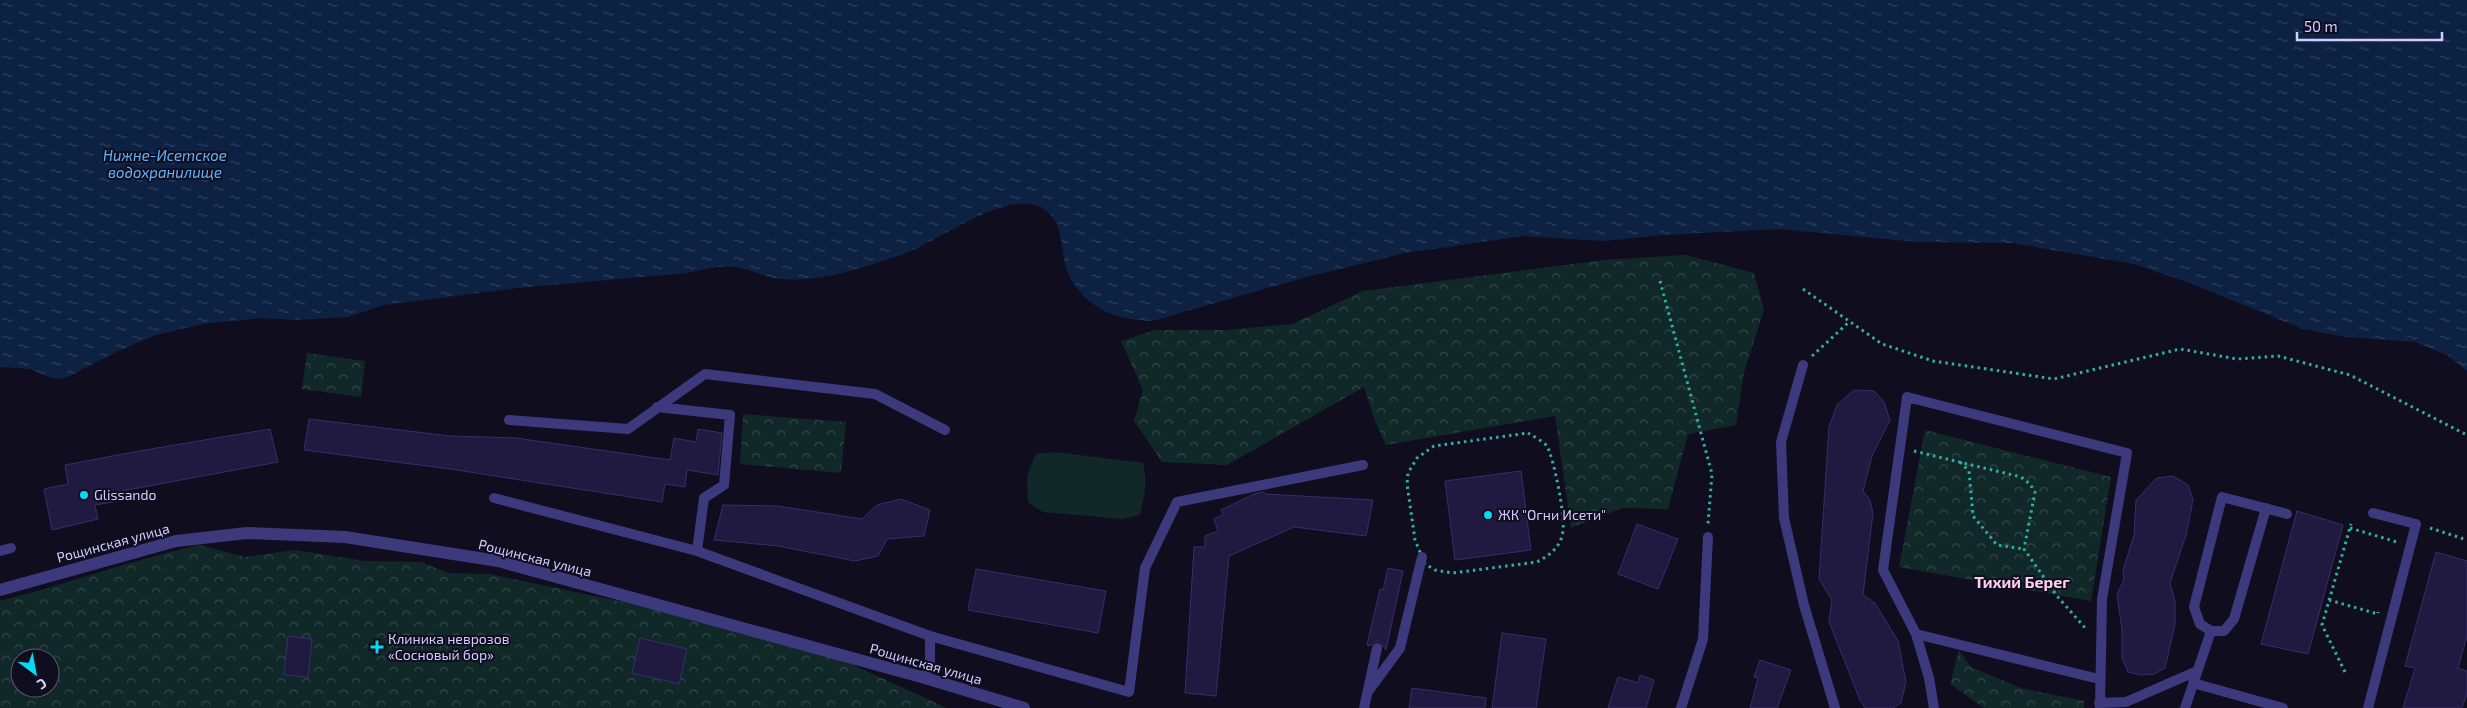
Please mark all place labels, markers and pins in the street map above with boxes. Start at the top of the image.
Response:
place label: Glissando [94,486,156,503]
marker: Glissando [78,489,90,501]
place label: ЖК "Огни Исети" [1498,506,1606,523]
marker: ЖК "Огни Исети" [1482,509,1494,521]
place label: Клиника неврозов «Сосновый бор» [388,630,509,663]
marker: Клиника неврозов «Сосновый бор» [370,640,384,654]

